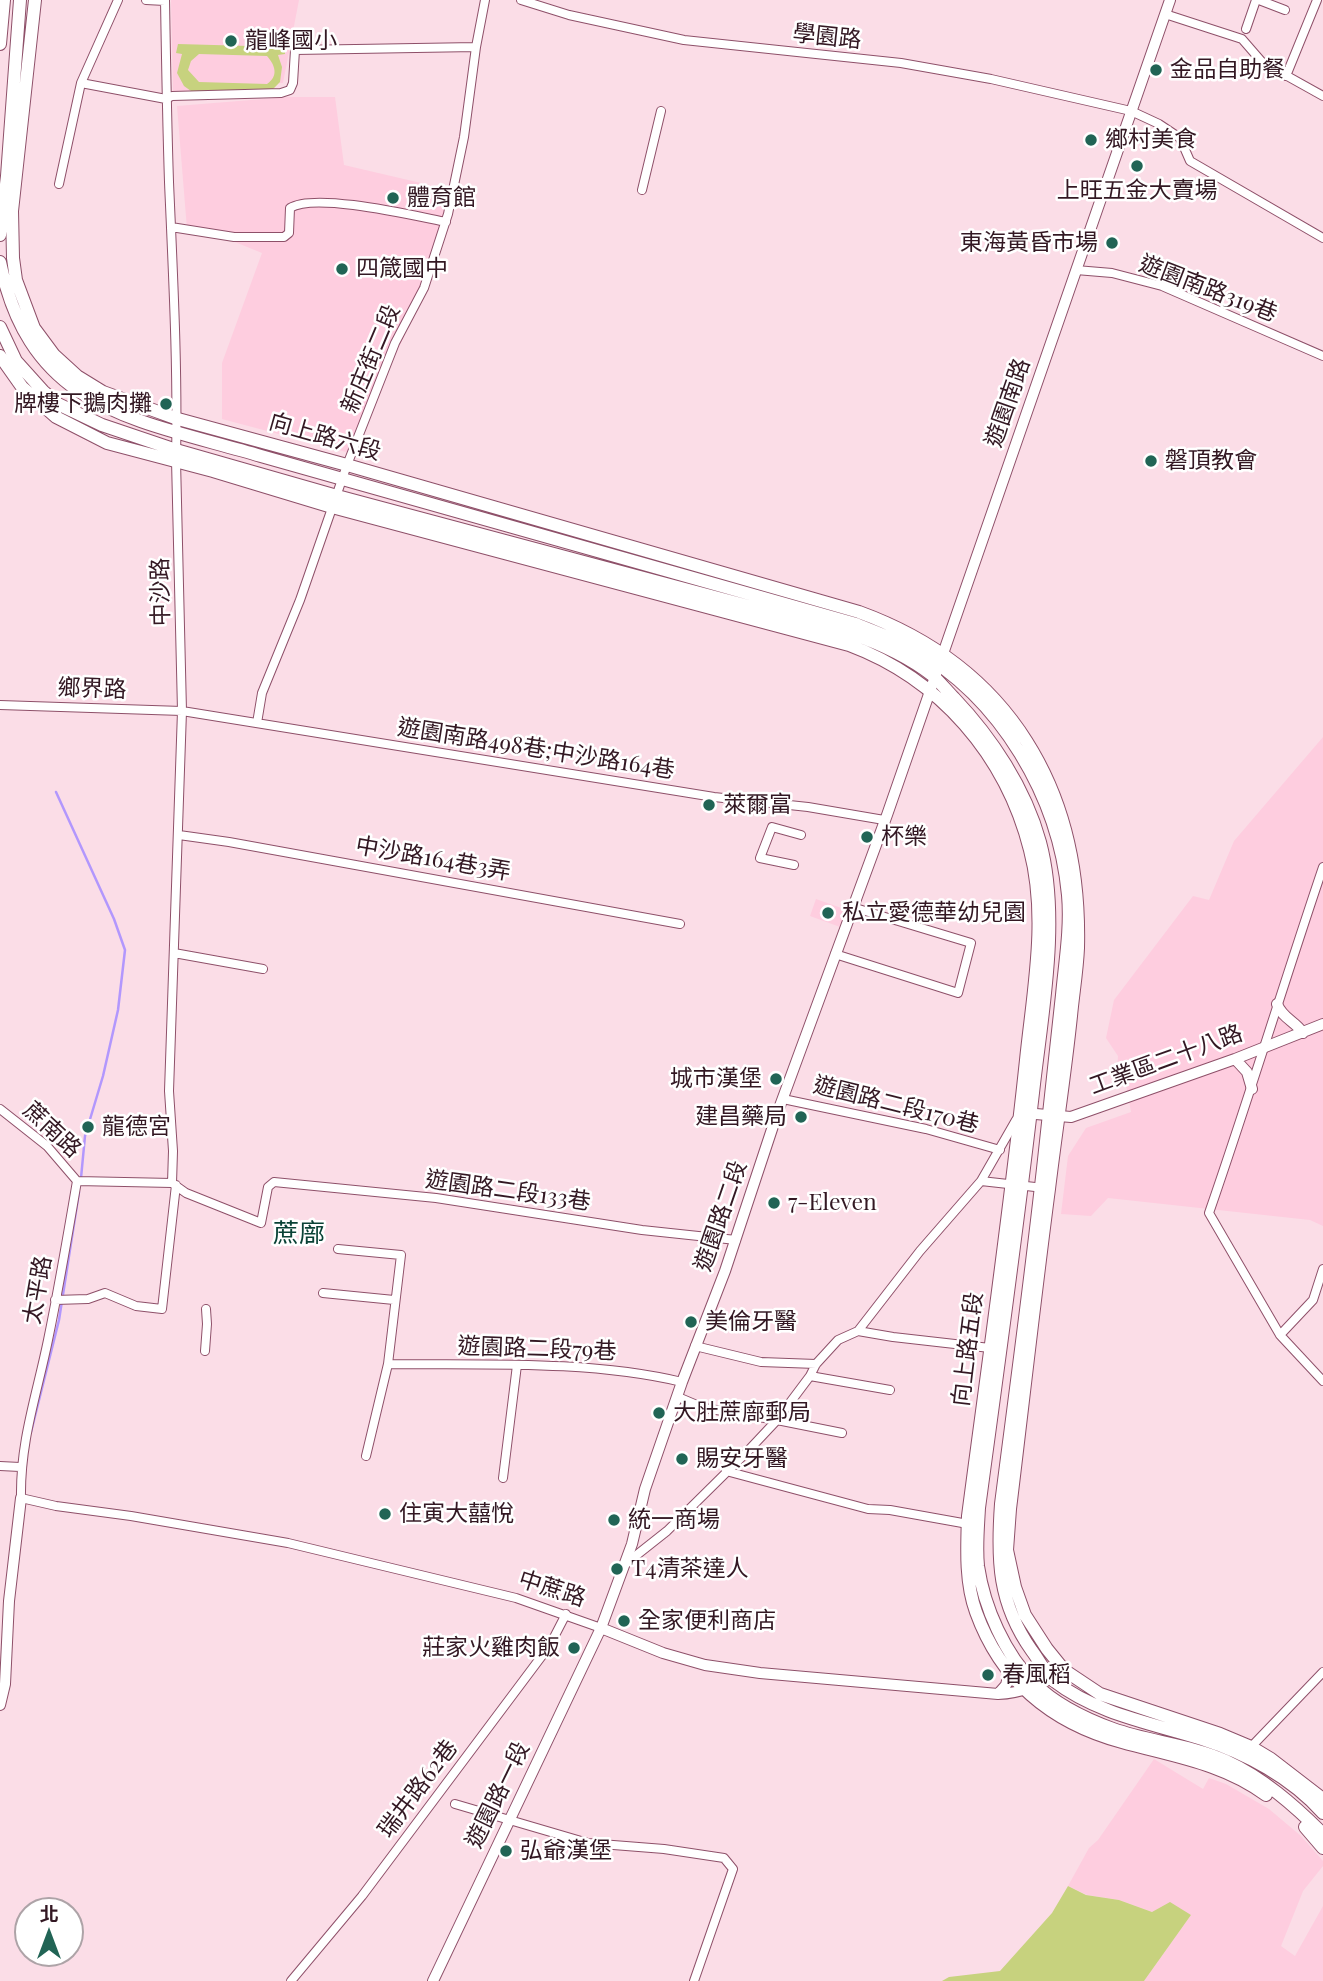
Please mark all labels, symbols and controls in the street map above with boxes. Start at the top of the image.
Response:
street label: 學園路 [791,20,863,54]
place label: 龍峰國小 [245,27,337,55]
marker: 龍峰國小 [223,33,239,49]
place label: 金品自助餐 [1170,56,1285,84]
marker: 金品自助餐 [1148,62,1164,78]
place label: 鄉村美食 [1105,126,1197,154]
marker: 鄉村美食 [1083,132,1099,148]
marker: 上旺五金大賣場 [1129,158,1145,174]
place label: 上旺五金大賣場 [1057,177,1217,205]
place label: 體育館 [407,184,476,212]
marker: 體育館 [385,190,401,206]
place label: 東海黃昏市場 [960,229,1098,257]
marker: 東海黃昏市場 [1104,235,1120,251]
street label: 遊園南路319巷 [1135,250,1281,328]
place label: 四箴國中 [356,255,448,283]
marker: 四箴國中 [334,261,350,277]
street label: 新庄街二段 [336,301,406,417]
street label: 遊園南路 [980,355,1036,451]
place label: 牌樓下鵝肉攤 [14,390,152,418]
marker: 牌樓下鵝肉攤 [158,396,174,412]
street label: 向上路六段 [266,408,384,466]
place label: 磐頂教會 [1165,447,1257,475]
marker: 磐頂教會 [1143,453,1159,469]
street label: 中沙路 [147,557,175,627]
street label: 鄉界路 [57,674,127,704]
street label: 遊園南路498巷;中沙路164巷 [395,713,677,785]
place label: 萊爾富 [723,791,792,819]
marker: 萊爾富 [701,797,717,813]
place label: 杯樂 [881,823,927,851]
marker: 杯樂 [859,829,875,845]
street label: 中沙路164巷3弄 [353,832,513,886]
place label: 私立愛德華幼兒園 [842,899,1026,927]
marker: 私立愛德華幼兒園 [820,905,836,921]
street label: 工業區二十八路 [1086,1019,1246,1101]
place label: 城市漢堡 [670,1065,762,1093]
marker: 城市漢堡 [768,1071,784,1087]
street label: 遊園路二段170巷 [810,1071,982,1139]
street label: 蔗南路 [17,1096,87,1164]
place label: 建昌藥局 [695,1103,787,1131]
marker: 建昌藥局 [793,1109,809,1125]
place label: 龍德宮 [102,1113,171,1141]
marker: 龍德宮 [80,1119,96,1135]
street label: 遊園路二段 [689,1157,753,1275]
street label: 遊園路二段133巷 [423,1166,593,1216]
place label: 7-Eleven [788,1189,877,1217]
marker: 7-Eleven [766,1195,782,1211]
district label: 蔗廍 [273,1218,325,1250]
street label: 太平路 [18,1254,58,1326]
street label: 向上路五段 [947,1290,989,1408]
place label: 美倫牙醫 [705,1308,797,1336]
marker: 美倫牙醫 [683,1314,699,1330]
street label: 遊園路二段79巷 [457,1332,617,1366]
place label: 大肚蔗廍郵局 [673,1399,811,1427]
marker: 大肚蔗廍郵局 [651,1405,667,1421]
place label: 賜安牙醫 [696,1445,788,1473]
marker: 賜安牙醫 [674,1451,690,1467]
place label: 住寅大囍悅 [399,1500,514,1528]
marker: 住寅大囍悅 [377,1506,393,1522]
place label: 統一商場 [628,1506,720,1534]
marker: 統一商場 [606,1512,622,1528]
place label: T4清茶達人 [631,1555,749,1583]
marker: T4清茶達人 [609,1561,625,1577]
street label: 中蔗路 [515,1565,589,1613]
place label: 全家便利商店 [638,1607,776,1635]
marker: 全家便利商店 [616,1613,632,1629]
place label: 莊家火雞肉飯 [422,1634,560,1662]
marker: 莊家火雞肉飯 [566,1640,582,1656]
place label: 春風稻 [1002,1661,1071,1689]
marker: 春風稻 [980,1667,996,1683]
street label: 瑞井路62巷 [372,1735,464,1843]
street label: 遊園路一段 [460,1737,536,1853]
place label: 弘爺漢堡 [520,1837,612,1865]
marker: 弘爺漢堡 [498,1843,514,1859]
north arrow [14,1897,84,1967]
text: 北 [39,1900,59,1926]

